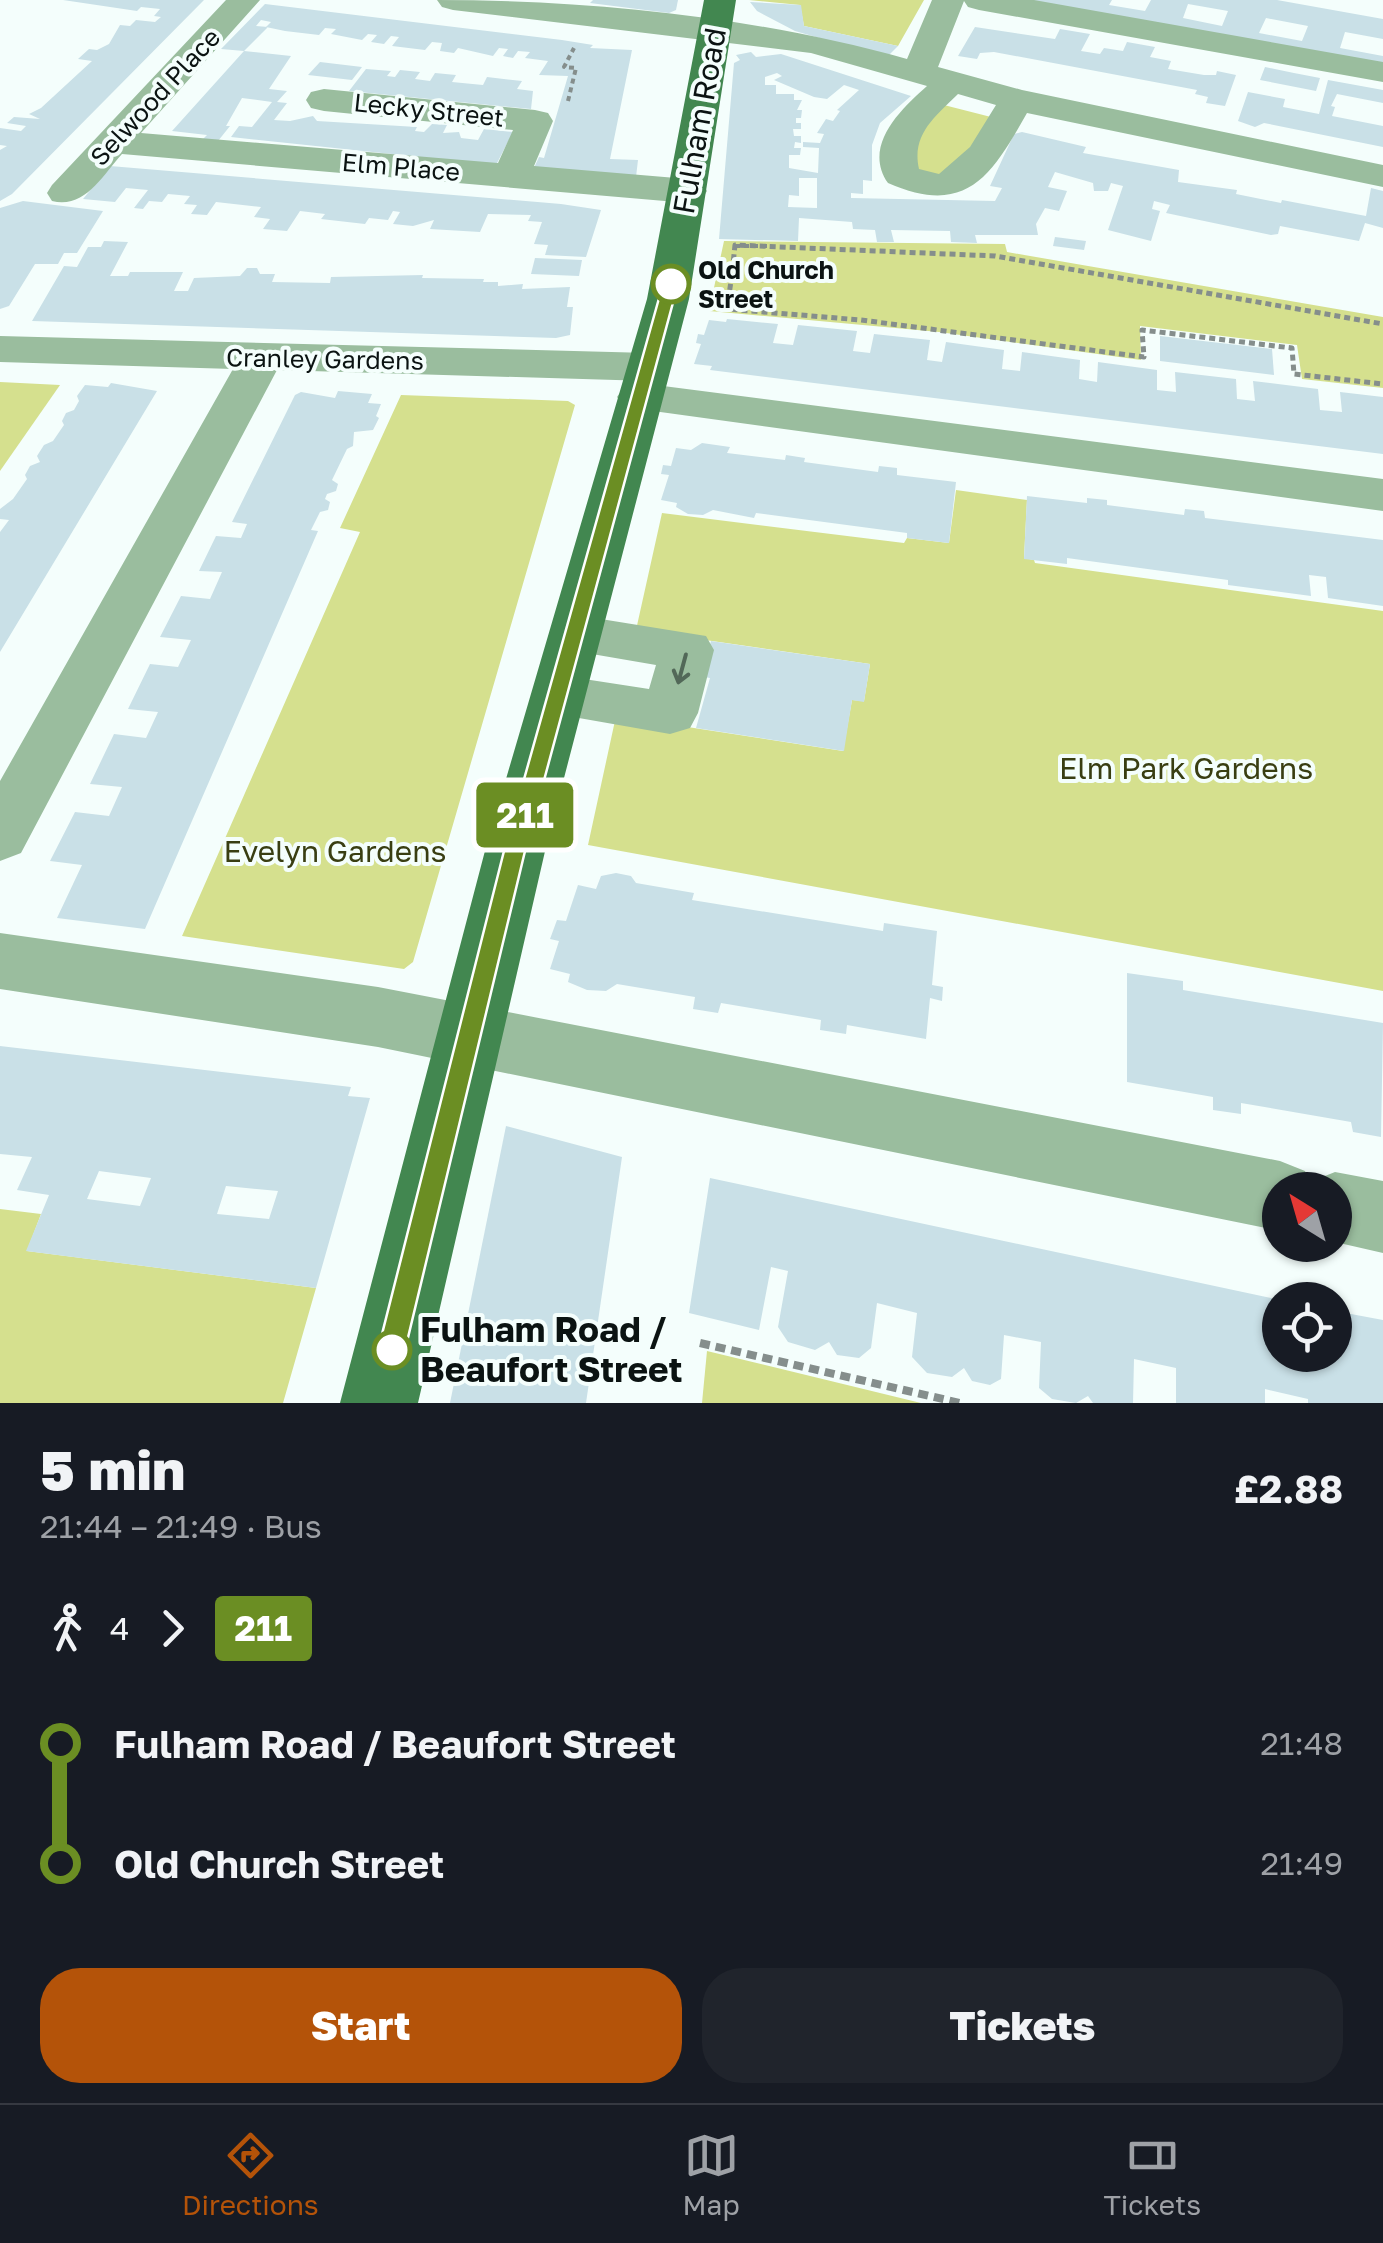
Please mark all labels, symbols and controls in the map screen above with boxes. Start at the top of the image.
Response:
street label: Selwood Place [83,22,226,172]
street label: Fulham Road [665,25,733,217]
street label: Lecky Street [352,86,506,133]
street label: Elm Place [341,146,461,187]
place label: Old Church Street [698,254,834,314]
marker: Old Church Street [652,265,690,303]
street label: Cranley Gardens [226,341,424,376]
one-way arrow [671,653,690,684]
park label: Elm Park Gardens [1059,750,1313,786]
line badge: 211 [468,782,582,848]
text: 211 [496,794,554,836]
park label: Evelyn Gardens [223,833,447,869]
north arrow [1262,1172,1352,1262]
map controls [1262,1172,1352,1372]
button: locate [1262,1282,1352,1372]
place label: Fulham Road / Beaufort Street [420,1308,683,1390]
marker: Fulham Road / Beaufort Street [373,1331,411,1369]
text: 5 min [40,1436,185,1502]
text: £2.88 [1234,1466,1343,1511]
text: 21:44 – 21:49 · Bus [40,1507,322,1545]
icon: walk [40,1601,95,1656]
icon: forward [145,1601,200,1656]
text: 211 [235,1607,292,1649]
text: 4 [110,1609,130,1647]
text: Fulham Road / Beaufort Street [114,1721,676,1766]
text: 21:48 [1260,1724,1343,1762]
text: Old Church Street [114,1841,444,1886]
text: 21:49 [1260,1844,1343,1882]
button: Start [40,1968,682,2083]
button: Tickets [702,1968,1343,2083]
tab: Directions [182,2128,319,2221]
tab: Map [683,2128,740,2221]
tab: Tickets [1103,2128,1201,2221]

